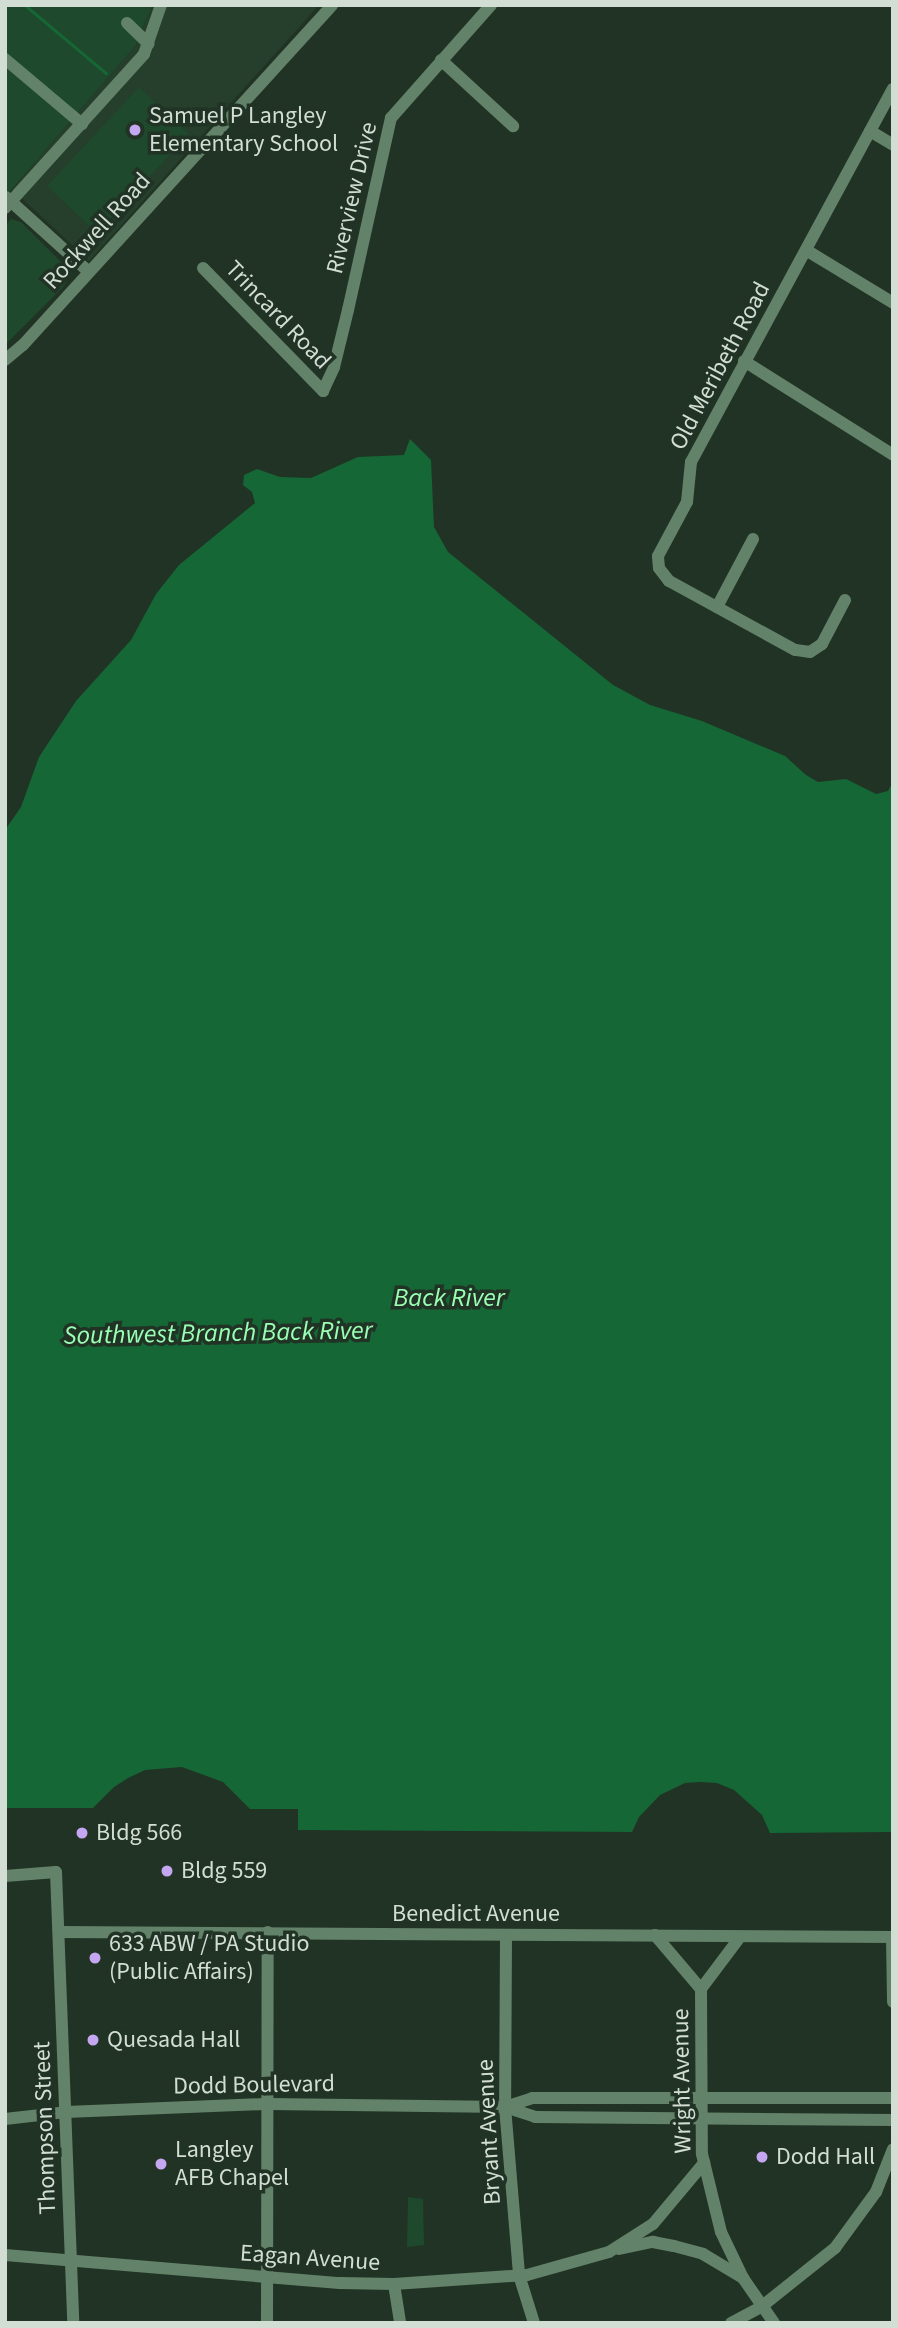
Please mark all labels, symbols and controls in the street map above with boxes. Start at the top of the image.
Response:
place label: Samuel P Langley Elementary School [149,102,338,158]
street label: Riverview Drive [321,119,383,277]
marker: Samuel P Langley Elementary School [127,122,143,138]
street label: Rockwell Road [37,167,157,295]
street label: Trincard Road [219,255,337,375]
street label: Old Meribeth Road [664,277,776,455]
water label: Back River [393,1282,505,1314]
water label: Southwest Branch Back River [63,1315,373,1351]
place label: Bldg 566 [96,1819,182,1847]
marker: Bldg 566 [74,1825,90,1841]
place label: Bldg 559 [181,1857,267,1885]
marker: Bldg 559 [159,1863,175,1879]
street label: Benedict Avenue [392,1900,560,1928]
place label: 633 ABW / PA Studio (Public Affairs) [109,1930,309,1986]
marker: 633 ABW / PA Studio (Public Affairs) [87,1950,103,1966]
street label: Wright Avenue [666,2008,698,2154]
place label: Quesada Hall [107,2026,240,2054]
marker: Quesada Hall [85,2032,101,2048]
street label: Thompson Street [28,2041,62,2215]
street label: Bryant Avenue [471,2058,507,2206]
street label: Dodd Boulevard [173,2069,335,2101]
place label: Langley AFB Chapel [175,2136,289,2192]
place label: Dodd Hall [776,2143,875,2171]
marker: Dodd Hall [754,2149,770,2165]
marker: Langley AFB Chapel [153,2156,169,2172]
street label: Eagan Avenue [239,2239,381,2277]

